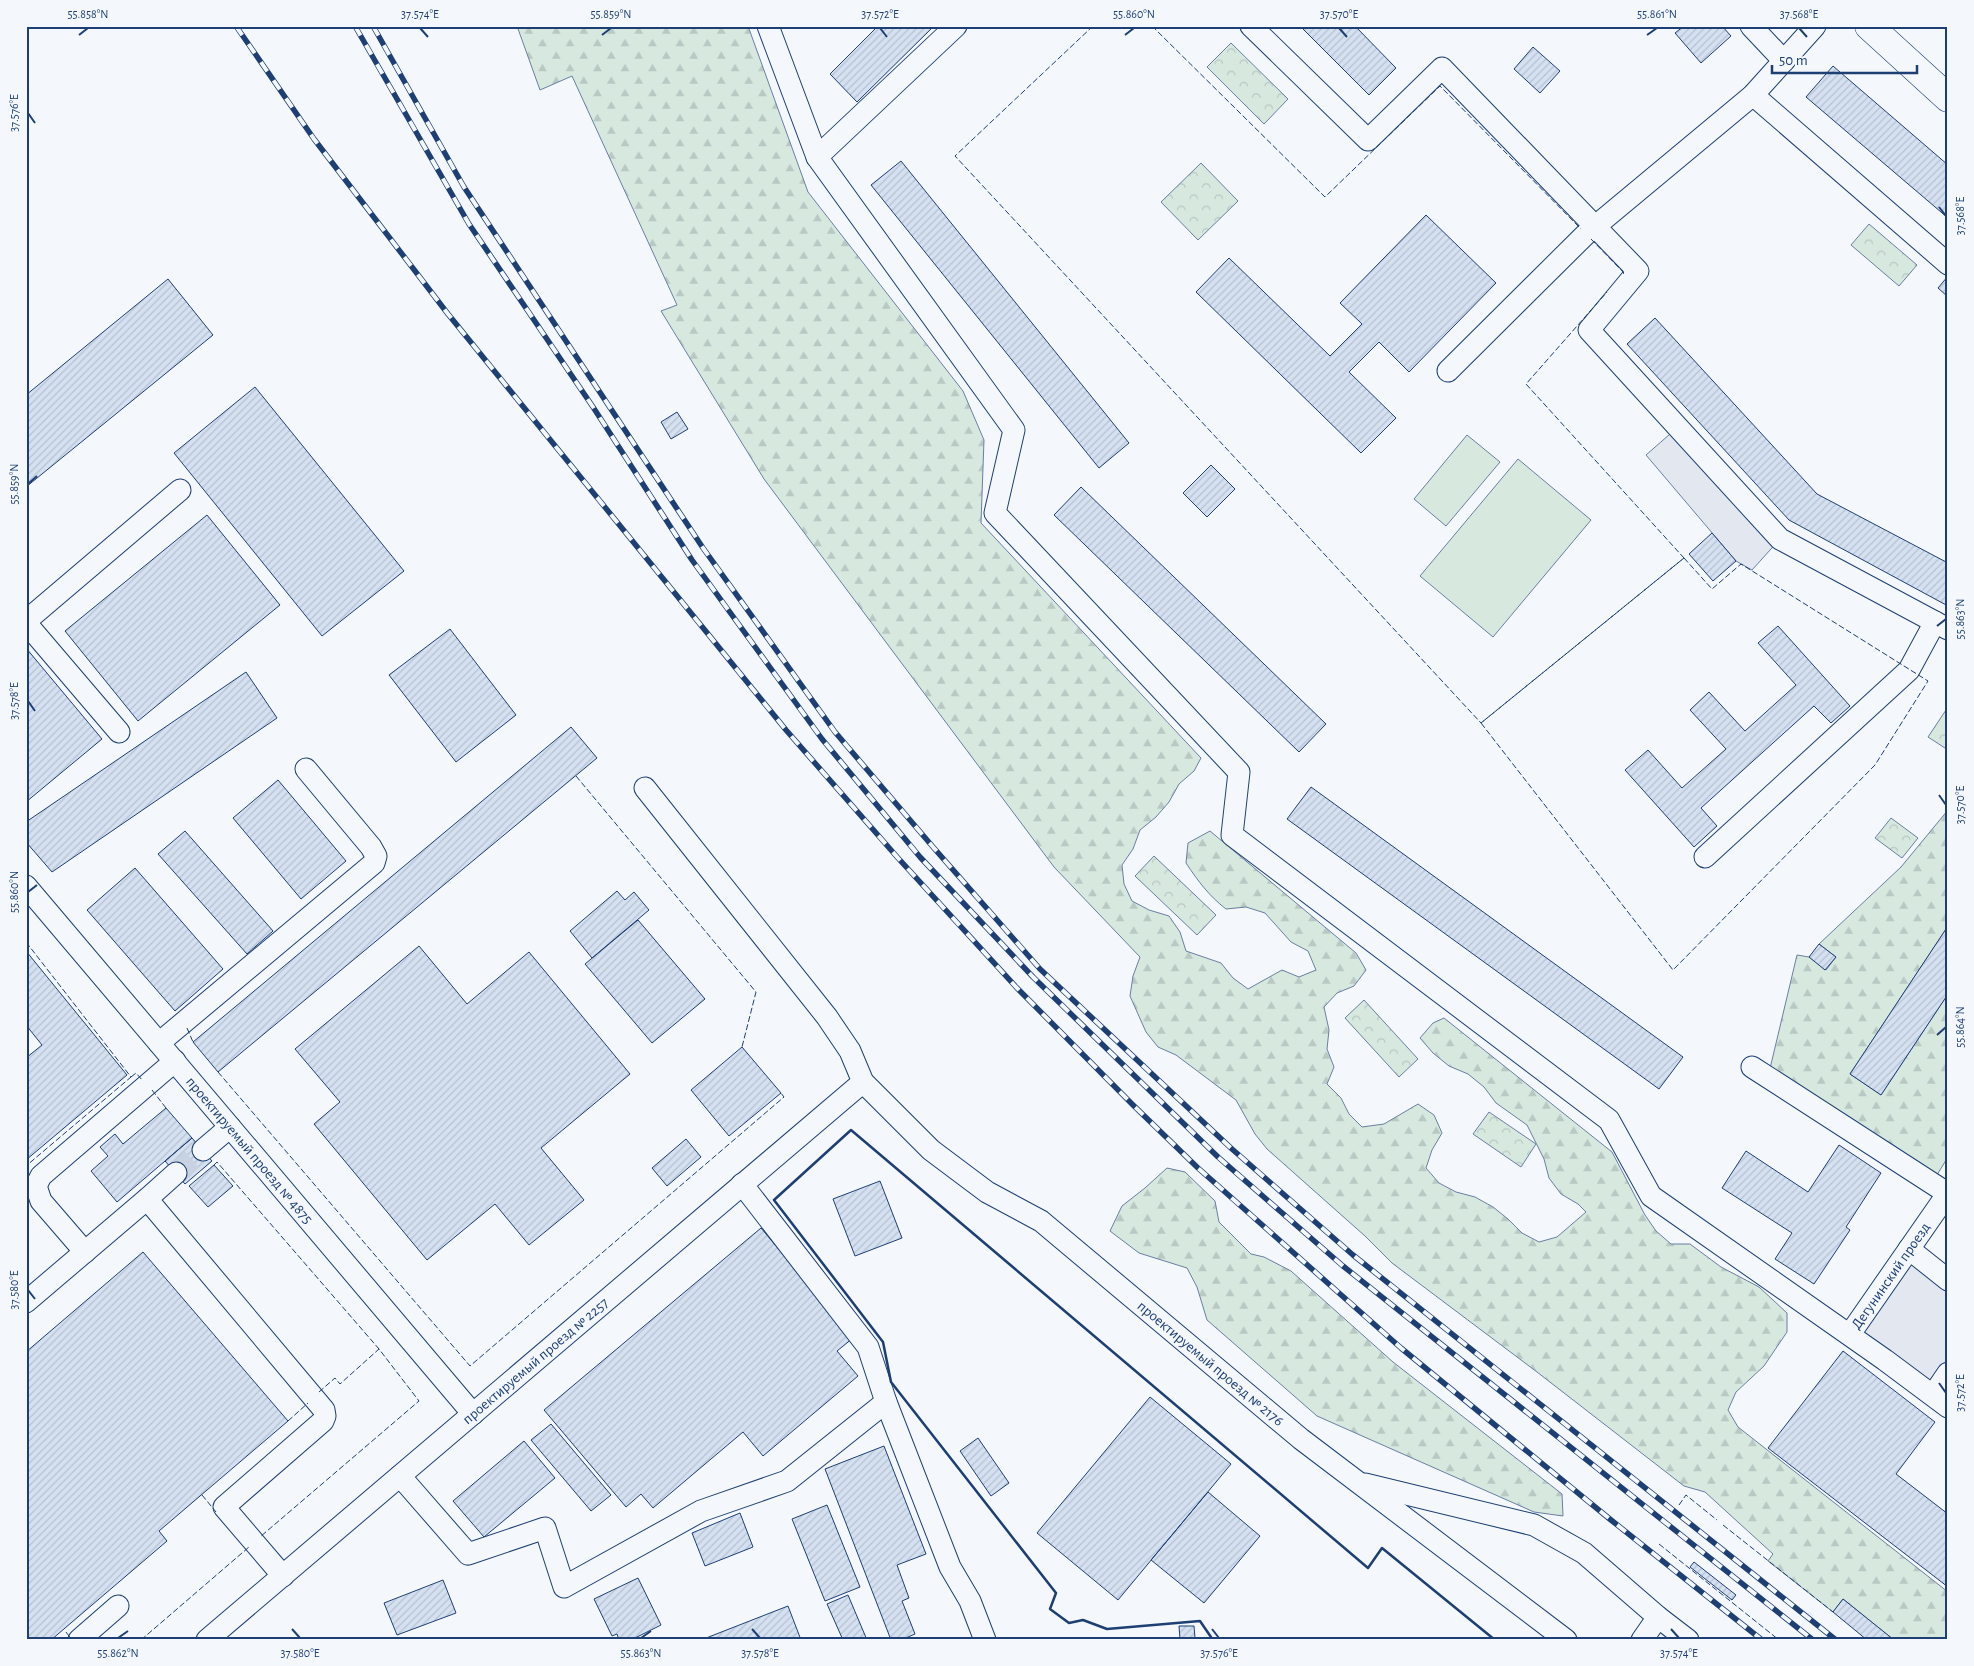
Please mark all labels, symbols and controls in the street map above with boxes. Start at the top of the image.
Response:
text: 55.858°N [68,8,108,20]
text: 37.574°E [401,8,439,20]
text: 55.859°N [591,8,631,20]
text: 37.572°E [861,8,899,20]
text: 55.860°N [1113,8,1155,20]
text: 37.570°E [1320,8,1358,20]
text: 55.861°N [1637,8,1677,20]
text: 37.568°E [1780,8,1818,20]
scale bar [1772,42,1916,74]
text: 50 m [1779,53,1808,68]
text: 37.576°E [8,94,20,132]
text: 37.568°E [1954,197,1966,235]
text: 55.859°N [8,464,20,504]
text: 55.863°N [1954,599,1966,639]
text: 37.578°E [8,682,20,720]
text: 37.570°E [1954,786,1966,824]
text: 55.860°N [8,871,20,913]
text: 55.864°N [1954,1006,1966,1048]
street label: проектируемый проезд № 4875 [183,1074,315,1227]
street label: Дегунинский проезд [1849,1220,1933,1332]
text: 37.580°E [8,1270,20,1310]
street label: проектируемый проезд № 2257 [460,1295,612,1427]
street label: проектируемый проезд № 2176 [1134,1298,1286,1429]
text: 37.572°E [1954,1374,1966,1412]
text: 55.862°N [97,1647,139,1659]
text: 37.580°E [280,1647,320,1659]
text: 55.863°N [621,1647,661,1659]
text: 37.578°E [741,1647,779,1659]
text: 37.576°E [1200,1647,1238,1659]
text: 37.574°E [1660,1647,1698,1659]

